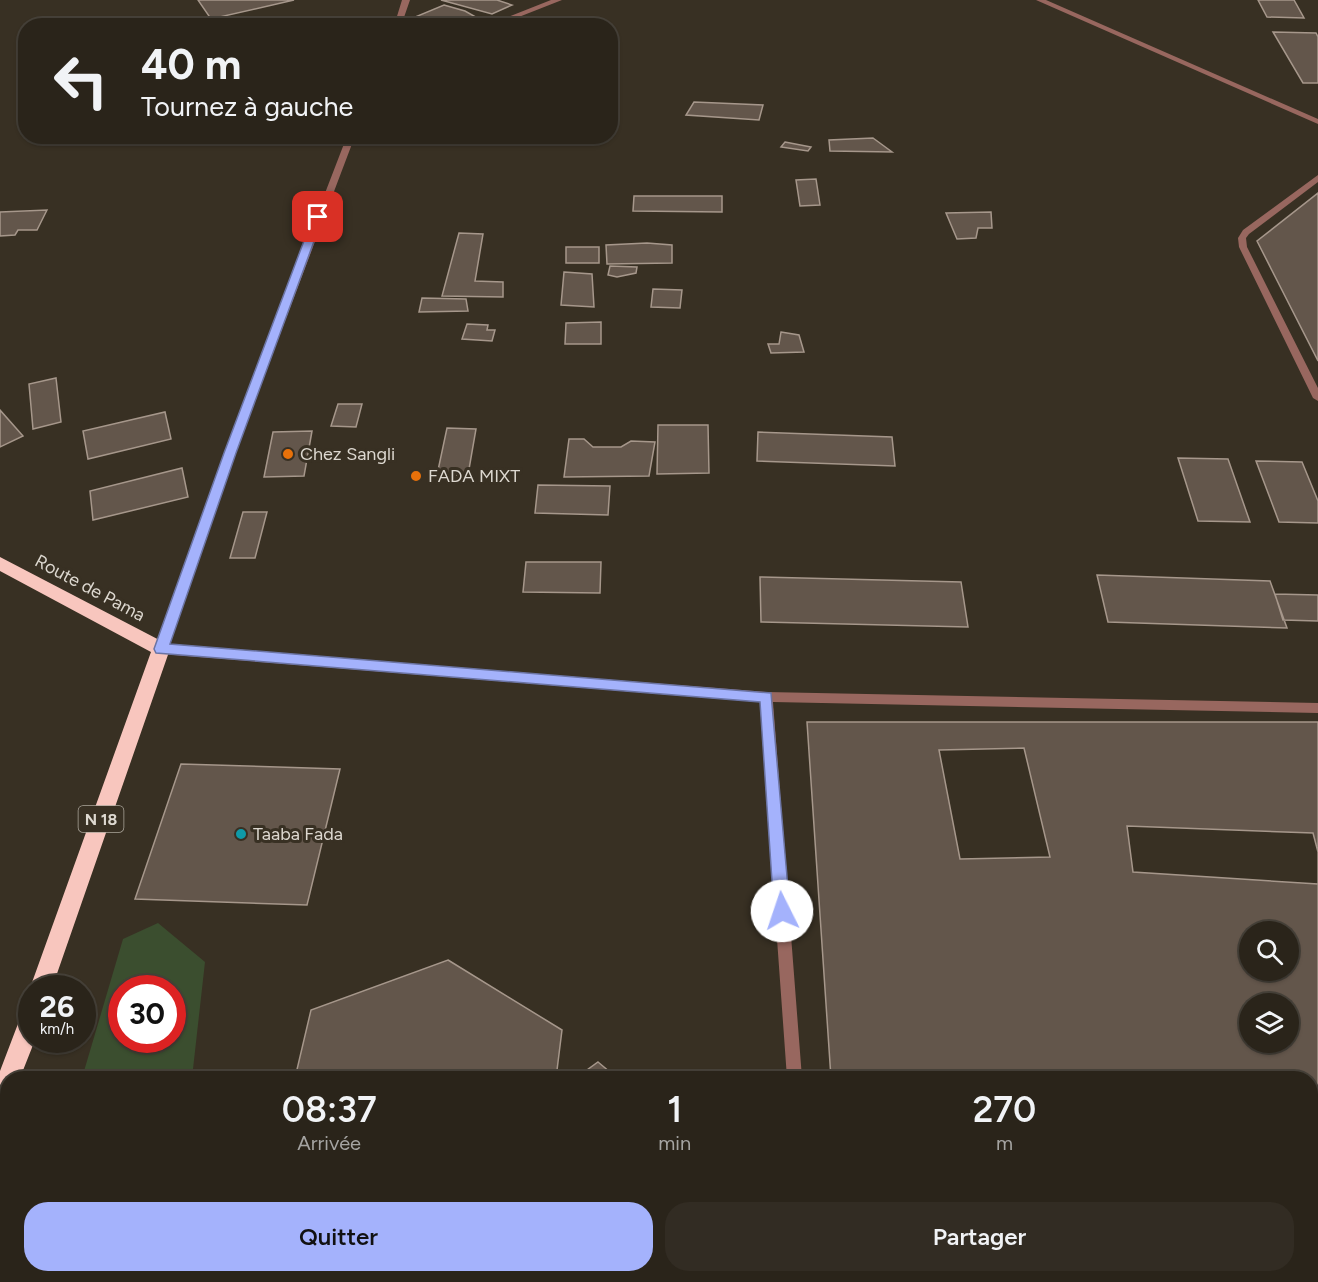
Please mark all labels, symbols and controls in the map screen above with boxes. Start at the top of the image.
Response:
text: 40 m [141,39,241,90]
icon: left [42,42,120,120]
text: Tournez à gauche [141,90,353,123]
pin [292,191,343,242]
icon: arrive [301,200,334,233]
place label: Chez Sangli [300,443,395,465]
marker: Chez Sangli [281,447,295,461]
place label: FADA MIXT [428,465,520,487]
marker: FADA MIXT [409,469,423,483]
street label: Route de Pama [31,550,149,626]
road number: N 18 [78,806,124,832]
place label: Taaba Fada [253,823,343,845]
marker: Taaba Fada [234,827,248,841]
position arrow [750,879,814,943]
map controls [1239,921,1299,1053]
button: search [1239,921,1299,981]
speed limit sign: 30 [108,975,186,1053]
text: 26 [40,988,74,1025]
button: layers [1239,993,1299,1053]
text: km/h [40,1020,74,1038]
text: 08:37 [282,1088,377,1131]
text: 1 [667,1088,682,1131]
text: 270 [973,1088,1036,1131]
text: Arrivée [297,1131,361,1155]
text: min [658,1131,691,1155]
text: m [996,1131,1013,1155]
button: Quitter [24,1202,653,1271]
button: Partager [665,1202,1294,1271]

